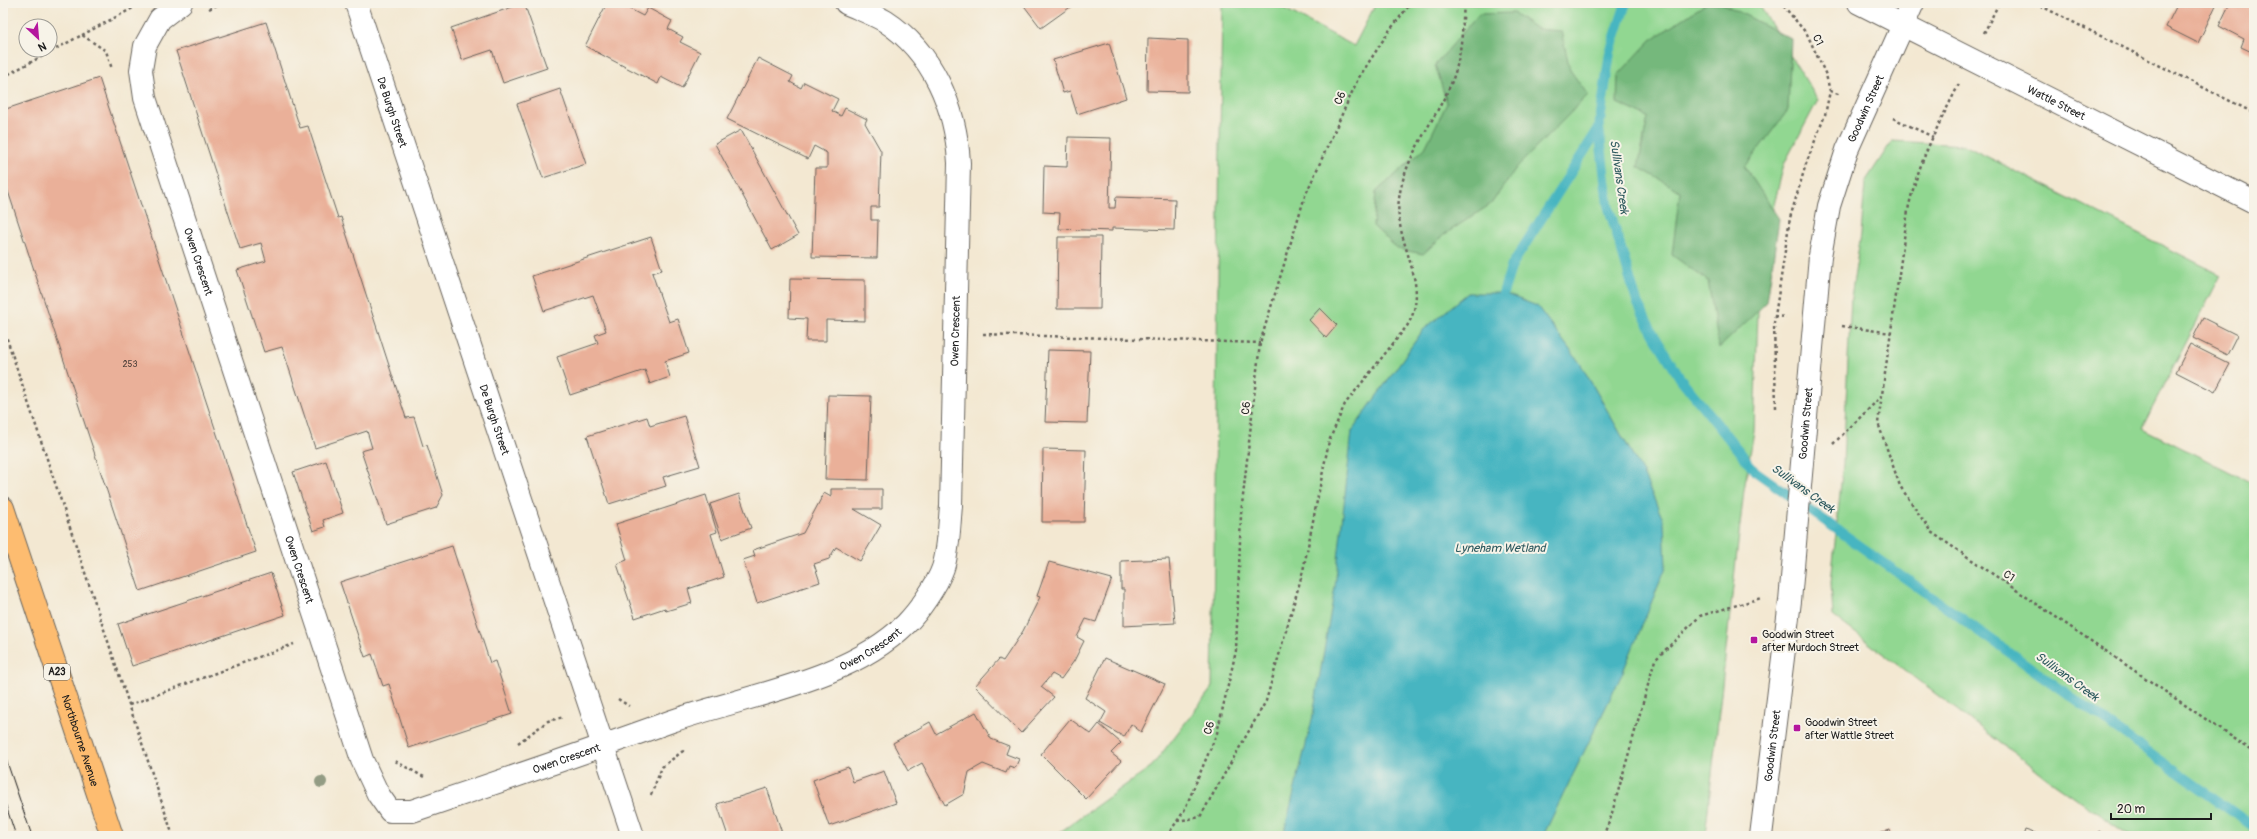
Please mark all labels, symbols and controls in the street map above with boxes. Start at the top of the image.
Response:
north arrow [18,18,58,58]
street label: C1 [1810,32,1826,48]
text: N [35,39,48,54]
street label: Goodwin Street [1845,73,1887,144]
street label: De Burgh Street [375,75,410,150]
street label: Wattle Street [2025,82,2088,123]
street label: C6 [1331,89,1349,107]
water label: Sullivans Creek [1606,139,1632,216]
street label: Owen Crescent [181,226,216,298]
street label: Owen Crescent [948,295,962,366]
house number: 253 [123,359,137,370]
street label: De Burgh Street [477,383,512,457]
street label: Goodwin Street [1796,386,1815,460]
street label: C6 [1239,401,1253,415]
water label: Sullivans Creek [1768,461,1838,518]
street label: Owen Crescent [282,534,317,605]
water label: Lyneham Wetland [1455,541,1548,556]
street label: C1 [2001,568,2017,584]
street label: Owen Crescent [837,625,904,673]
place label: Goodwin Street after Murdoch Street [1762,628,1860,654]
marker: Goodwin Street after Murdoch Street [1749,635,1759,645]
water label: Sullivans Creek [2032,649,2102,706]
road number: A23 [44,664,70,680]
street label: Northbourne Avenue [59,693,102,788]
street label: Goodwin Street [1761,708,1783,782]
place label: Goodwin Street after Wattle Street [1805,716,1895,742]
street label: C6 [1201,720,1217,736]
marker: Goodwin Street after Wattle Street [1792,723,1802,733]
street label: Owen Crescent [531,740,602,776]
scale bar [2111,795,2211,821]
text: 20 m [2117,802,2146,817]

